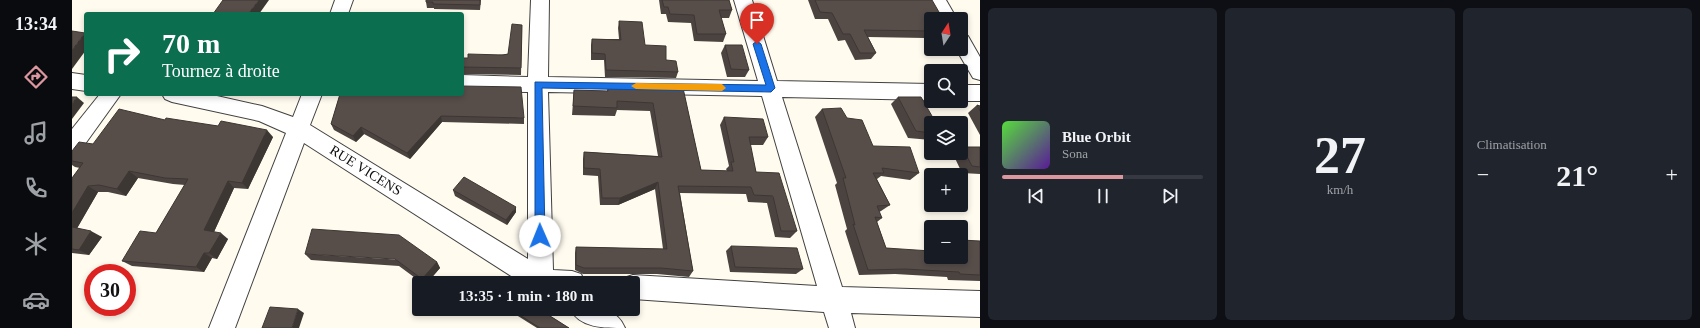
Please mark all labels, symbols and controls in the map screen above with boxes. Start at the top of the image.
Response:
pin [740,3,774,44]
icon: arrive [746,9,768,31]
north arrow [924,12,968,56]
map controls [924,12,968,264]
text: 13:34 [15,14,57,34]
icon: right [96,28,148,80]
text: 70 m [162,28,220,59]
text: Tournez à droite [162,61,280,81]
icon: directions [22,63,50,91]
button: search [924,64,968,108]
button: layers [924,116,968,160]
icon: music [22,119,50,147]
text: 27 [1314,127,1366,184]
text: Blue Orbit [1062,129,1131,145]
text: Climatisation [1477,137,1547,152]
street label: RUE VICENS [327,142,404,198]
text: Sona [1062,146,1088,161]
text: 21° [1556,159,1598,192]
text: − [1477,162,1489,187]
text: + [1666,162,1678,187]
button: + [924,168,968,212]
icon: phone [22,174,50,202]
text: km/h [1327,182,1353,197]
icon: previous [1025,185,1047,207]
icon: pause [1092,185,1114,207]
icon: next [1159,185,1181,207]
position arrow [519,215,561,257]
button: − [924,220,968,264]
icon: climate [22,230,50,258]
speed limit sign: 30 [84,264,136,316]
icon: car [22,286,50,314]
text: 13:35 · 1 min · 180 m [459,288,594,304]

